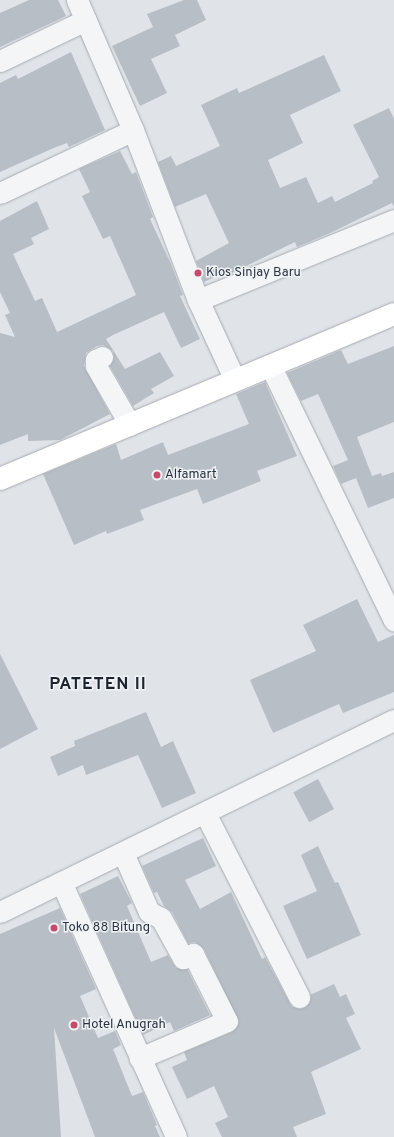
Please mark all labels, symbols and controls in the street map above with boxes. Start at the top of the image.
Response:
place label: Kios Sinjay Baru [206,265,301,281]
marker: Kios Sinjay Baru [193,268,203,278]
place label: Alfamart [165,467,217,483]
marker: Alfamart [152,470,162,480]
district label: PATETEN II [49,676,147,696]
place label: Toko 88 Bitung [62,920,150,936]
marker: Toko 88 Bitung [49,923,59,933]
place label: Hotel Anugrah [82,1017,166,1033]
marker: Hotel Anugrah [69,1020,79,1030]

